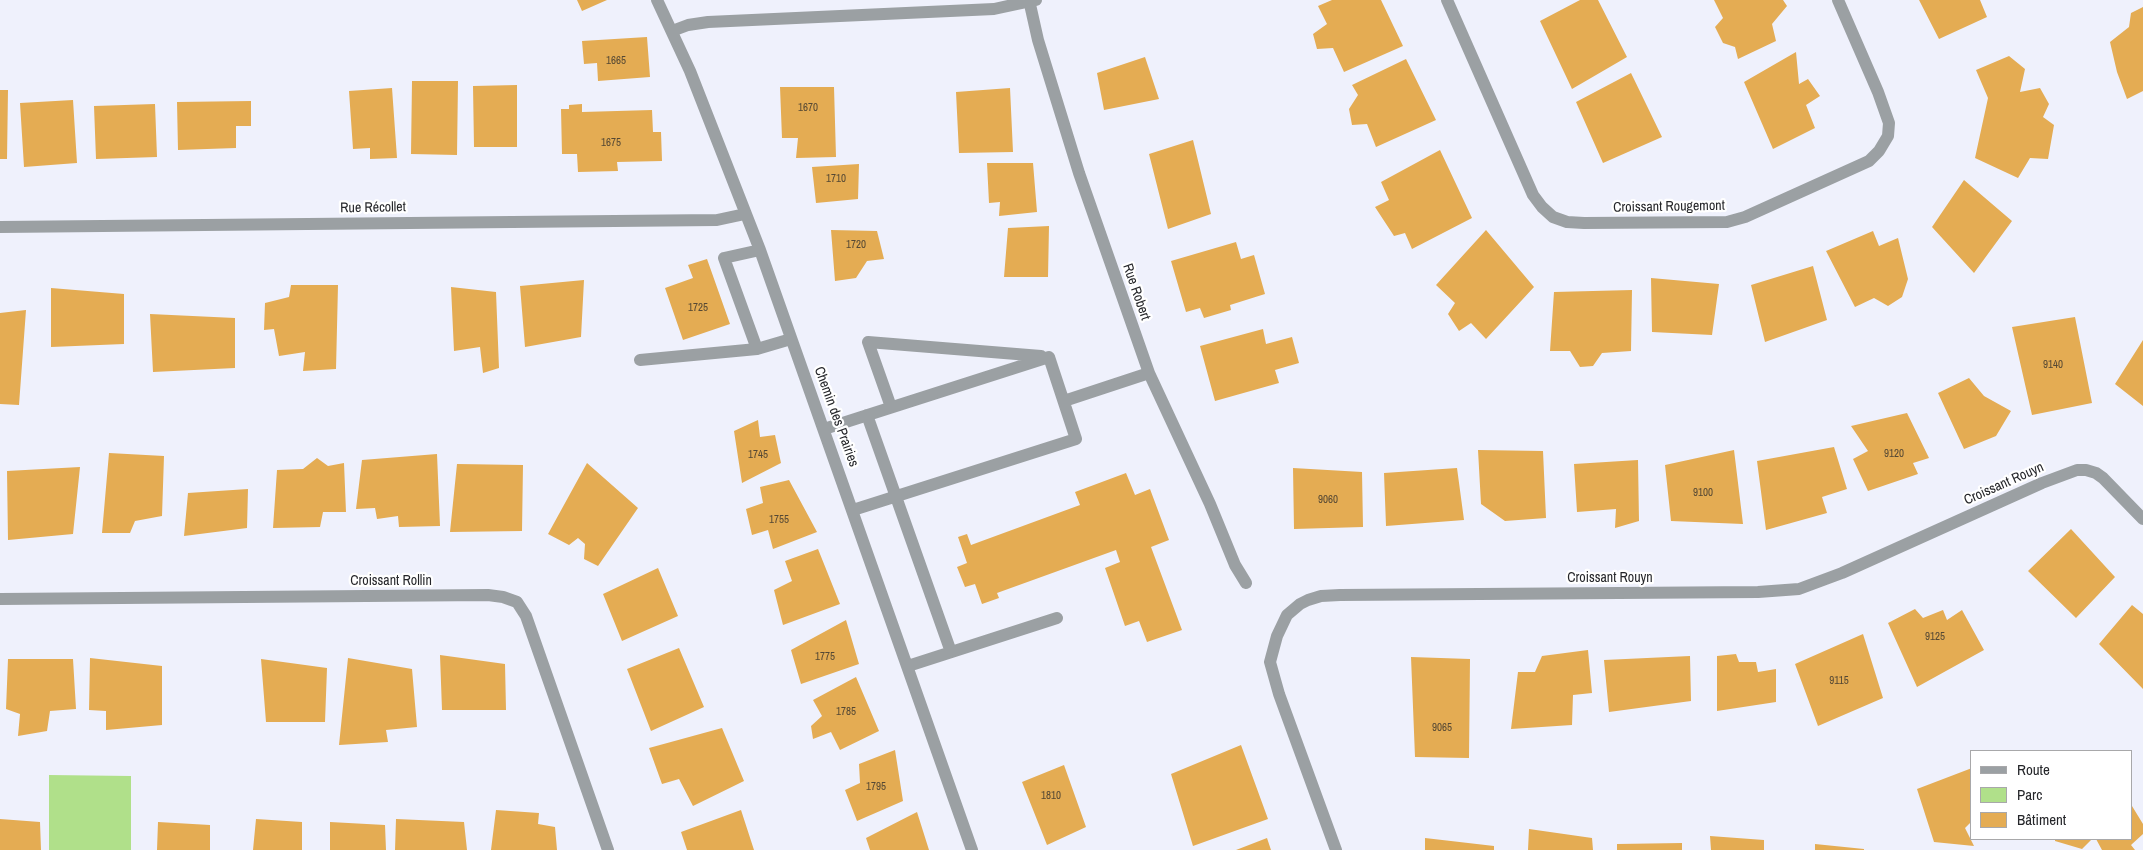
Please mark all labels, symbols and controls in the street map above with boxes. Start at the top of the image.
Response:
house number: 1665 [606,54,626,68]
house number: 1670 [798,101,818,115]
house number: 1675 [601,136,621,150]
house number: 1710 [826,172,846,186]
street label: Croissant Rougemont [1613,198,1725,216]
street label: Rue Récollet [340,199,406,217]
house number: 1720 [846,238,866,252]
street label: Rue Robert [1119,262,1153,322]
house number: 1725 [688,301,708,315]
house number: 9140 [2043,358,2063,372]
street label: Chemin des Prairies [810,365,862,469]
house number: 9120 [1884,447,1904,461]
house number: 1745 [748,448,768,462]
street label: Croissant Rouyn [1962,459,2046,509]
house number: 9100 [1693,486,1713,500]
house number: 9060 [1318,493,1338,507]
house number: 1755 [769,513,789,527]
street label: Croissant Rouyn [1567,570,1653,586]
street label: Croissant Rollin [350,573,432,589]
house number: 9125 [1925,630,1945,644]
house number: 1775 [815,650,835,664]
house number: 9115 [1829,674,1849,688]
house number: 1785 [836,705,856,719]
house number: 9065 [1432,721,1452,735]
legend [1970,750,2133,840]
text: Route [2017,759,2050,780]
house number: 1795 [866,780,886,794]
text: Parc [2017,784,2042,805]
house number: 1810 [1041,789,1061,803]
text: Bâtiment [2017,809,2066,830]

